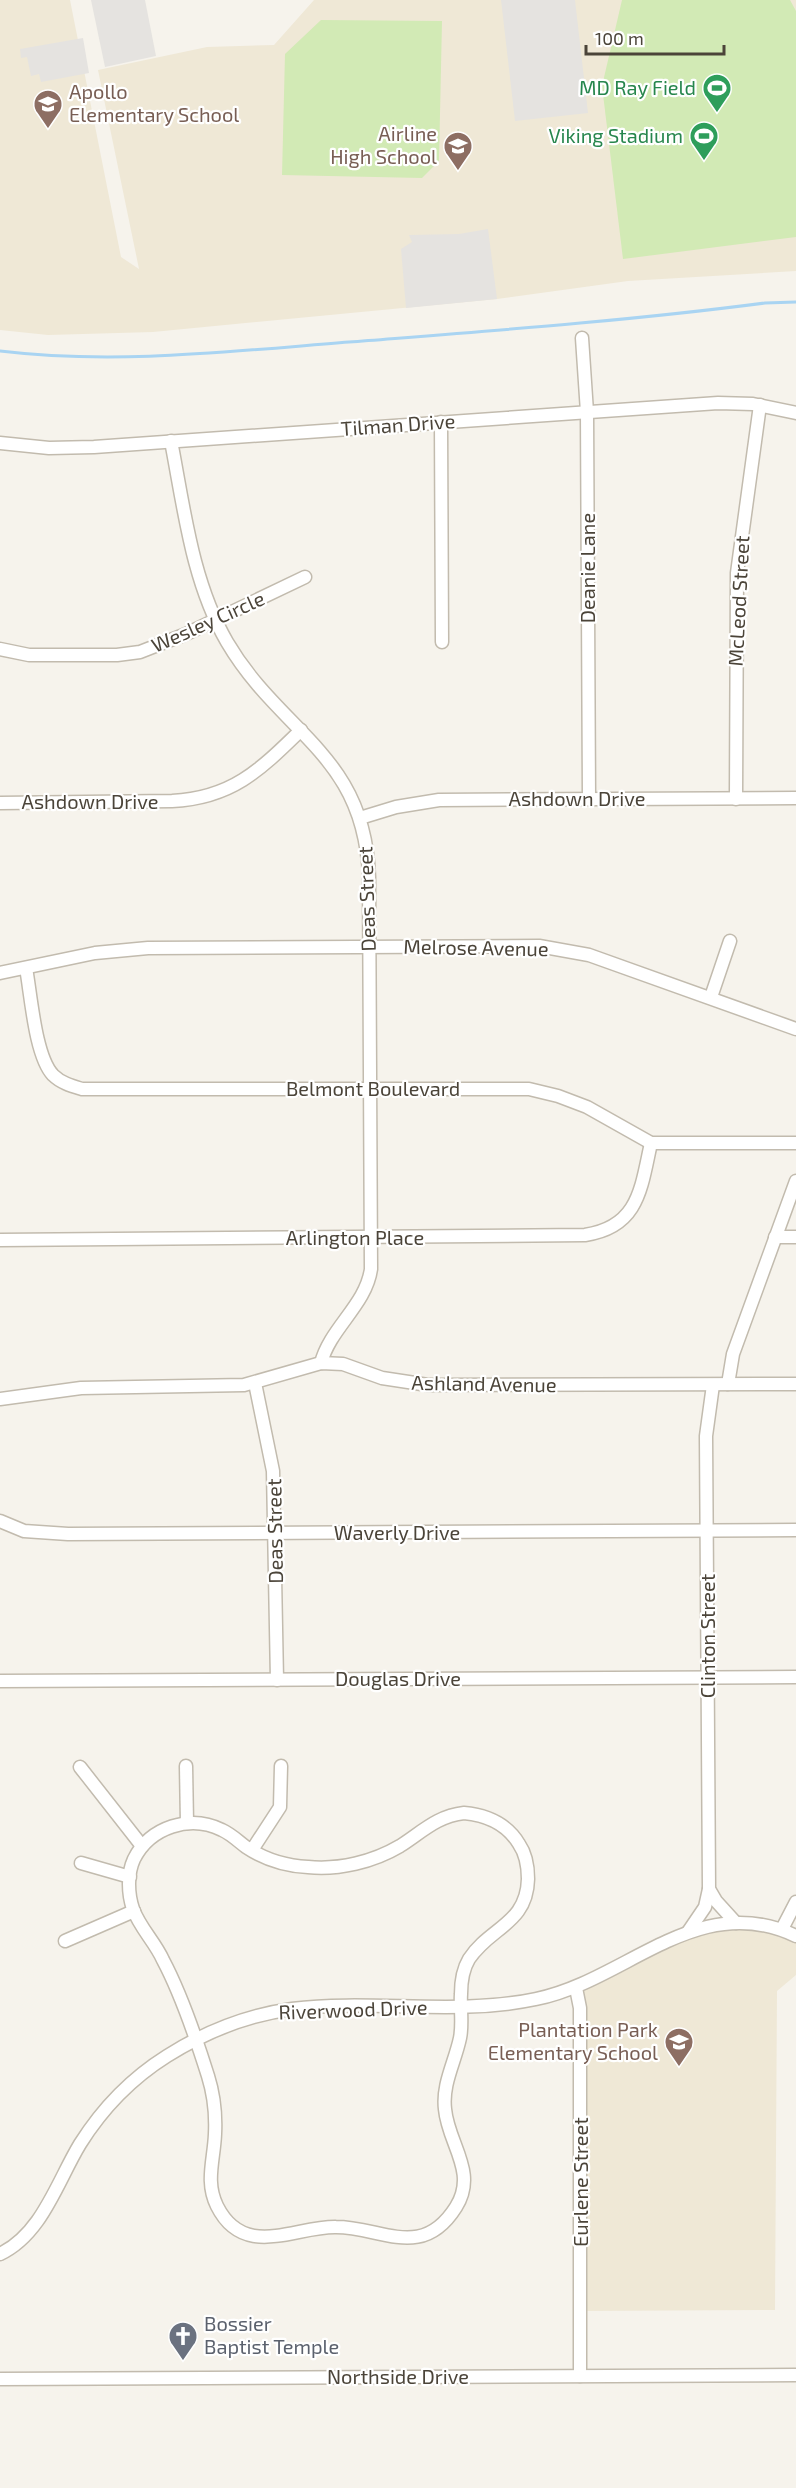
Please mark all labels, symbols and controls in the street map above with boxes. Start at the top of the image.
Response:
scale bar [586,18,724,56]
text: 100 m [595,27,644,49]
sports icon: MD Ray Field [701,72,733,114]
place label: MD Ray Field [579,75,696,99]
place label: Apollo Elementary School [69,79,239,126]
school or university icon: Apollo Elementary School [32,88,64,130]
sports icon: Viking Stadium [688,120,720,162]
place label: Airline High School [330,121,437,168]
place label: Viking Stadium [548,123,683,147]
school or university icon: Airline High School [442,130,474,172]
street label: Tilman Drive [340,408,456,440]
street label: Deanie Lane [575,513,599,623]
street label: McLeod Street [723,534,753,667]
street label: Wesley Circle [147,585,268,657]
street label: Ashdown Drive [508,786,646,810]
street label: Ashdown Drive [21,789,159,813]
street label: Deas Street [352,846,380,952]
street label: Melrose Avenue [403,934,549,960]
street label: Belmont Boulevard [286,1076,460,1100]
street label: Arlington Place [286,1225,424,1249]
street label: Ashland Avenue [411,1370,557,1396]
street label: Deas Street [261,1478,287,1584]
street label: Waverly Drive [334,1520,460,1544]
street label: Clinton Street [695,1573,719,1698]
street label: Douglas Drive [335,1666,461,1690]
street label: Riverwood Drive [278,1994,428,2024]
place label: Plantation Park Elementary School [488,2017,658,2064]
school or university icon: Plantation Park Elementary School [663,2026,695,2068]
street label: Eurlene Street [568,2117,592,2247]
place label: Bossier Baptist Temple [204,2311,339,2358]
church icon: Bossier Baptist Temple [167,2320,199,2362]
street label: Northside Drive [327,2364,469,2388]

